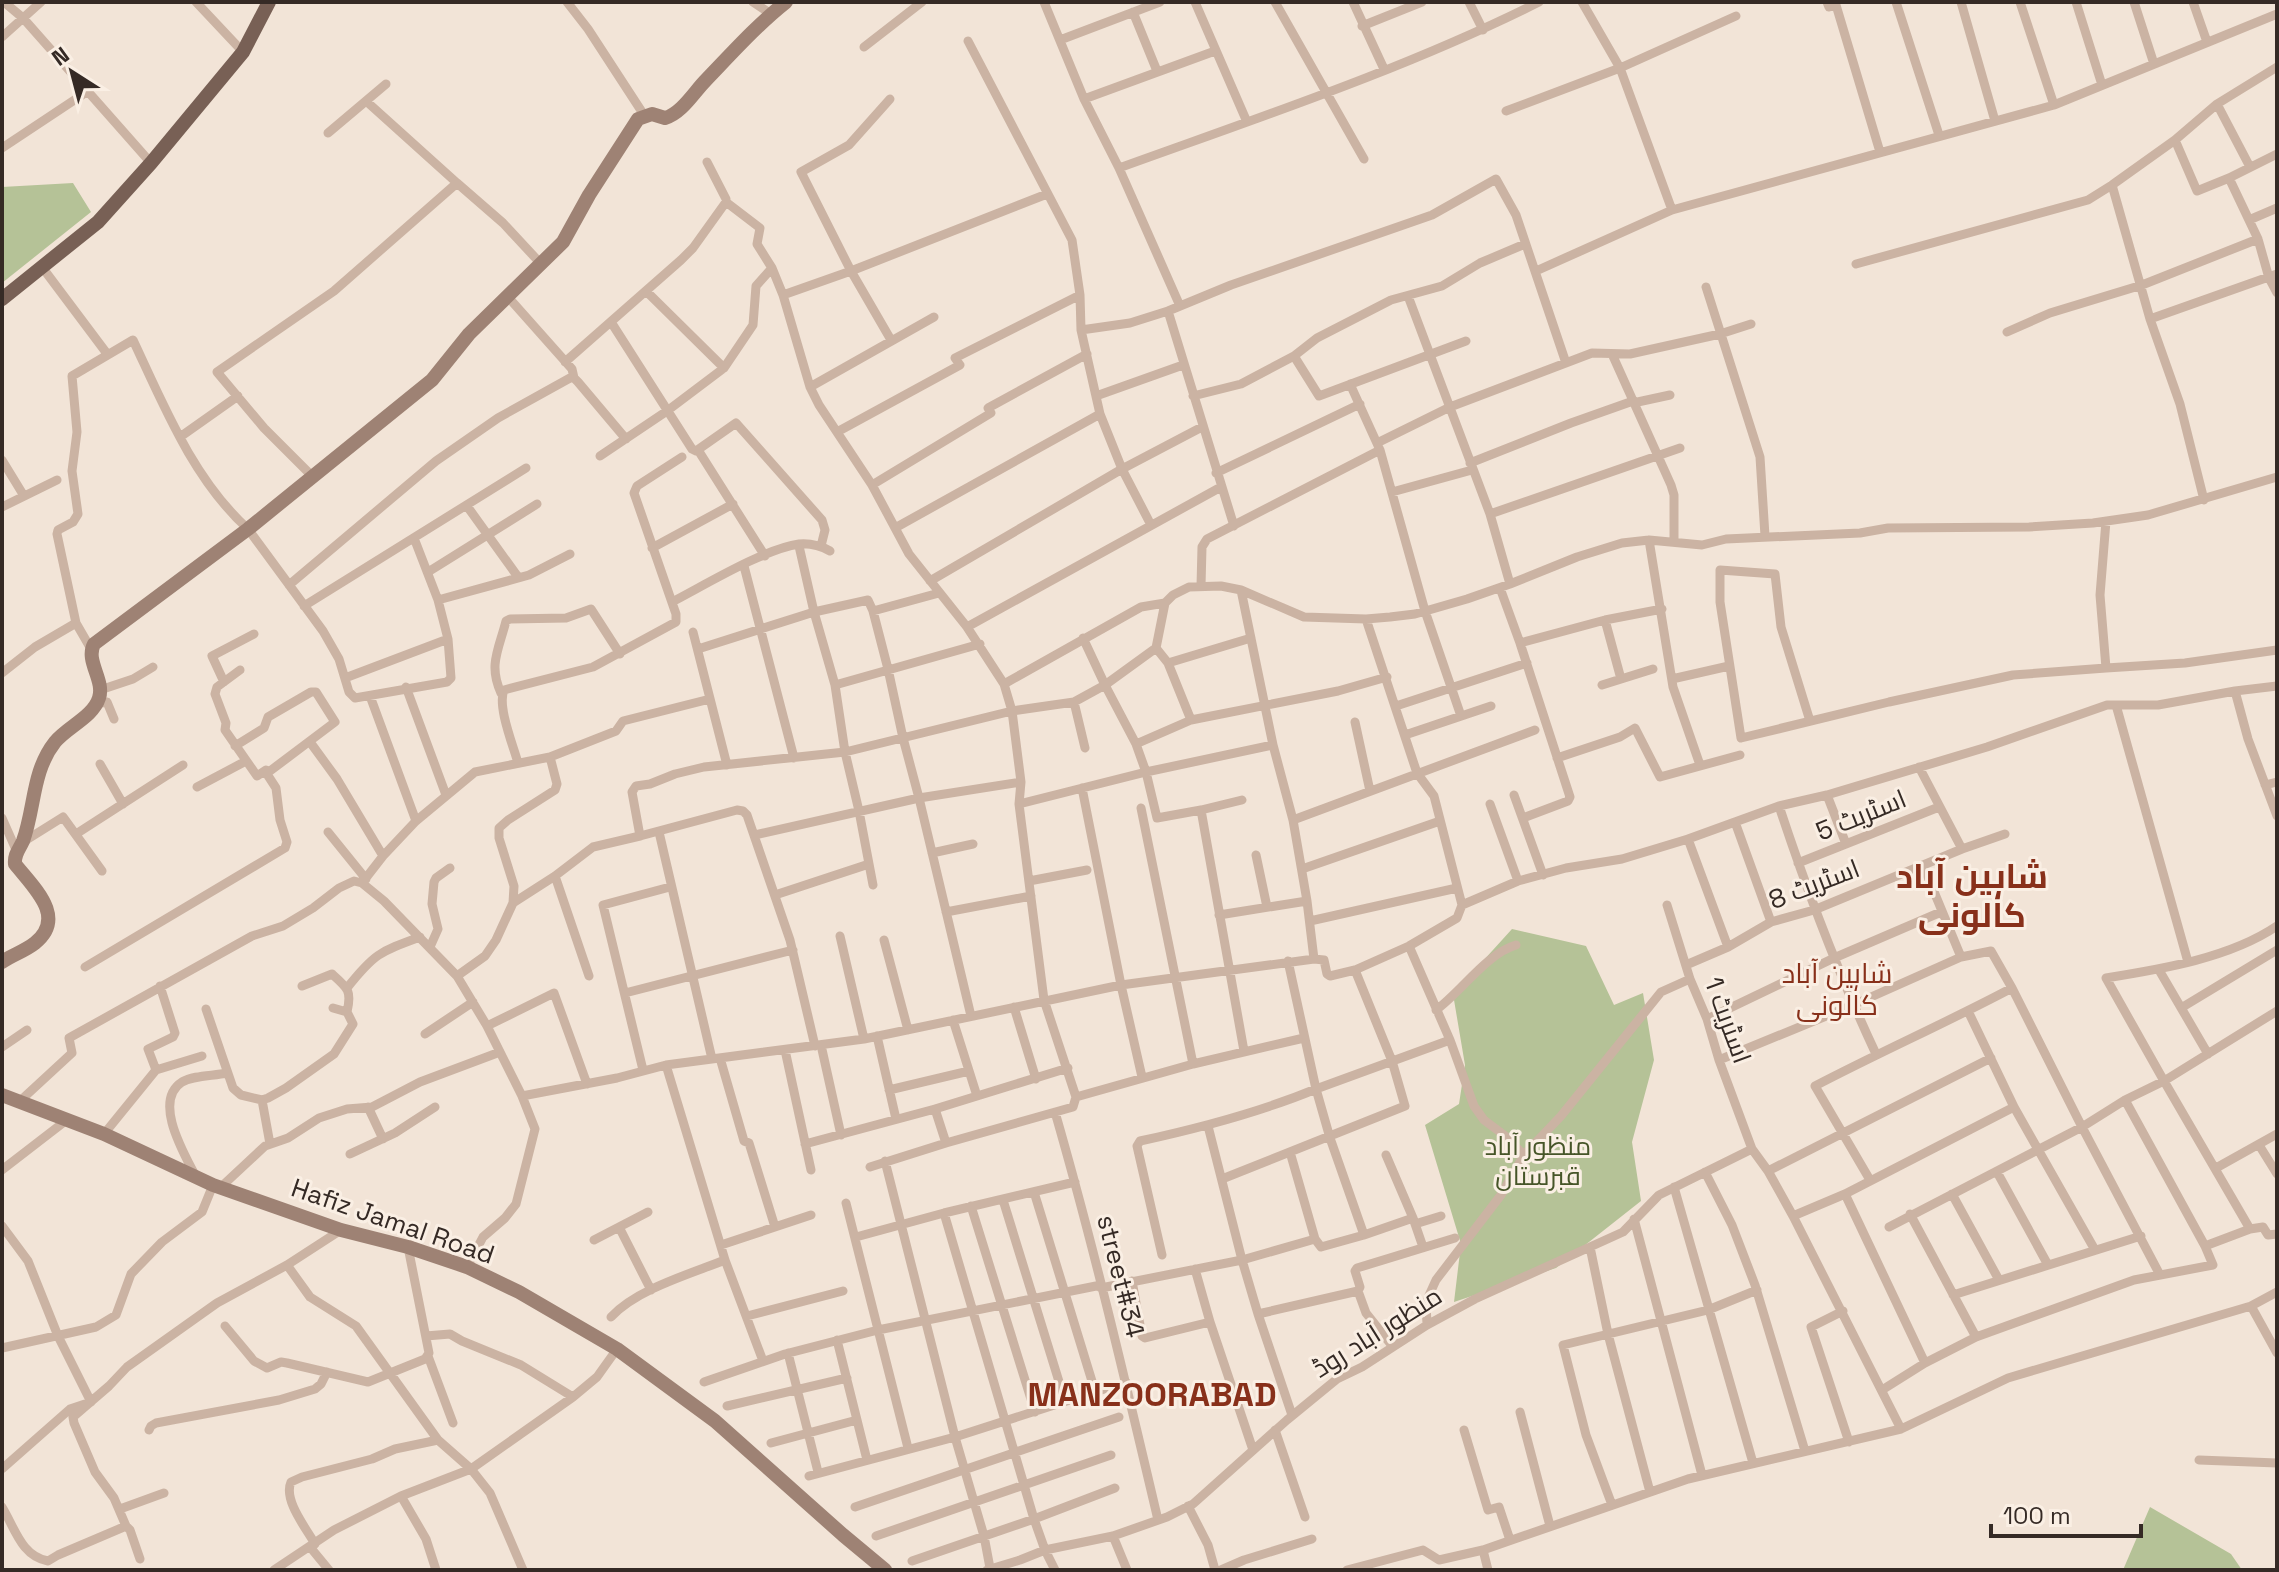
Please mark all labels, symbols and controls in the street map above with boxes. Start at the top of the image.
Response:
north arrow [32,32,112,112]
text: N [46,40,74,71]
street label: اسٹریٹ 5 [1811,782,1911,848]
street label: اسٹریٹ 8 [1764,851,1864,917]
district label: شاہین آباد کالونی [1896,855,2048,937]
district label: شاہین آباد کالونی [1782,955,1892,1023]
street label: اسٹریٹ 1 [1697,972,1759,1068]
park label: منظور آباد قبرستان [1485,1129,1591,1193]
street label: Hafiz Jamal Road [287,1170,499,1272]
street label: street#34 [1089,1211,1153,1341]
street label: منظور آباد روڈ [1306,1279,1448,1385]
district label: MANZOORABAD [1027,1373,1277,1416]
scale bar [1991,1488,2141,1538]
text: 100 m [2003,1500,2071,1531]

